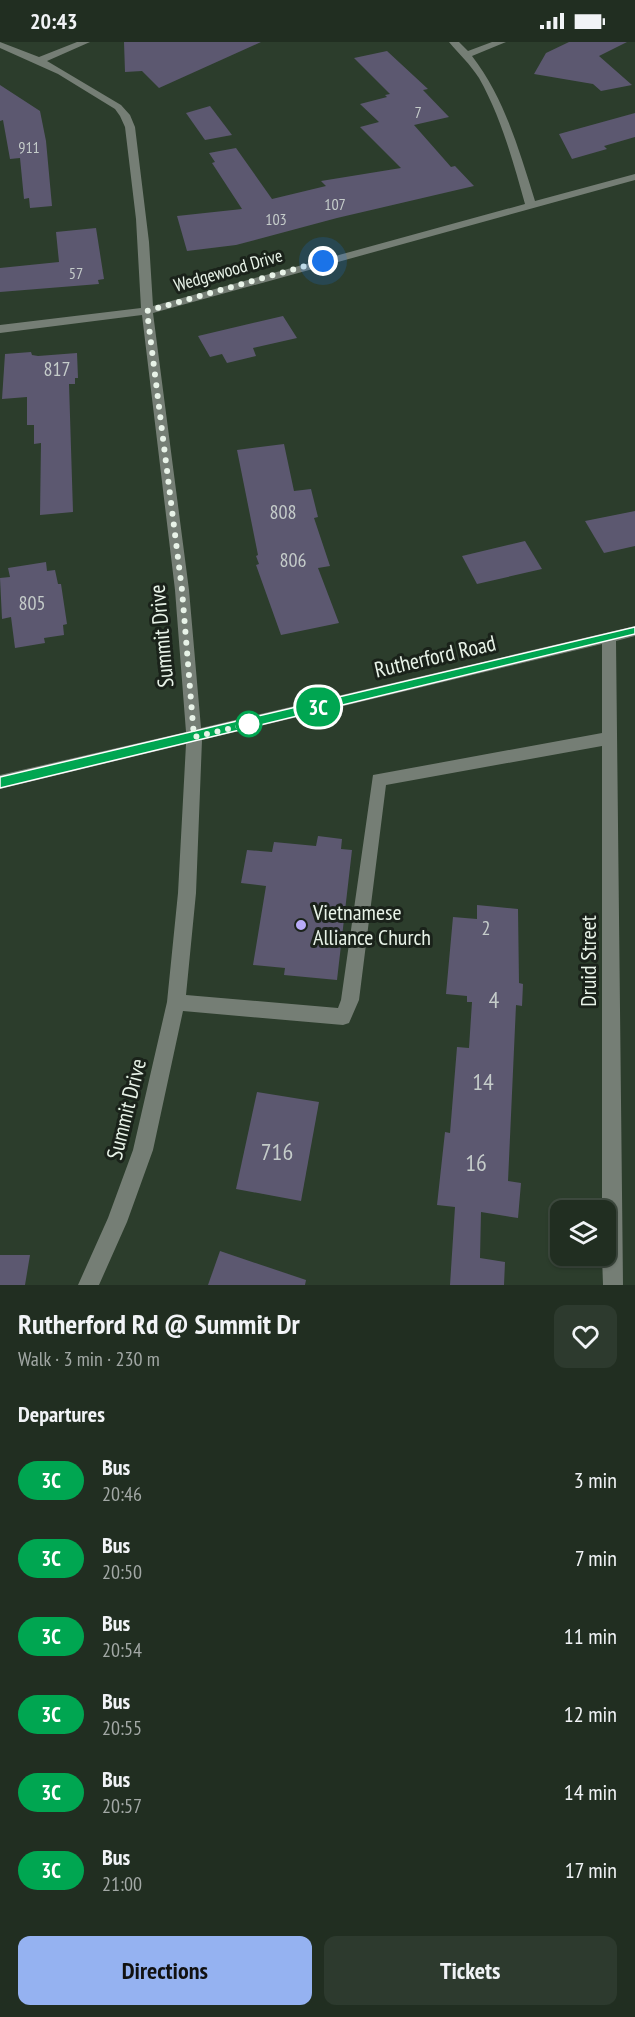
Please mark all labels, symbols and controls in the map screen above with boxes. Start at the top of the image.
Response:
text: 20:43 [30,7,78,35]
house number: 7 [414,102,422,122]
house number: 911 [18,137,40,157]
house number: 107 [324,194,346,214]
house number: 103 [265,209,287,229]
street label: Wedgewood Drive [171,243,285,297]
your location [308,246,338,276]
house number: 57 [69,263,83,283]
house number: 817 [44,356,71,382]
house number: 808 [270,499,297,525]
house number: 806 [280,547,307,573]
street label: Summit Drive [143,583,179,689]
house number: 805 [19,590,46,616]
street label: Rutherford Road [372,628,498,684]
line badge: 3C [291,688,345,726]
text: 3C [308,694,328,721]
unlabelled marker [236,711,262,737]
place label: Vietnamese Alliance Church [312,898,431,951]
house number: 2 [482,915,491,941]
street label: Druid Street [574,915,602,1007]
marker: Vietnamese Alliance Church [294,918,308,932]
house number: 4 [489,984,500,1015]
street label: Summit Drive [100,1056,152,1162]
house number: 14 [472,1066,494,1097]
house number: 716 [261,1136,293,1167]
house number: 16 [465,1147,487,1178]
map controls [550,1200,616,1266]
button: layers [550,1200,616,1266]
text: Rutherford Rd @ Summit Dr [18,1305,300,1342]
button: heart [554,1305,617,1368]
text: Walk · 3 min · 230 m [18,1346,160,1372]
text: Departures [18,1400,105,1428]
text: Bus [102,1453,130,1481]
text: 3 min [574,1466,617,1494]
text: 3C [41,1467,61,1494]
text: 20:46 [102,1481,142,1507]
text: Bus [102,1531,130,1559]
text: 7 min [575,1544,617,1572]
text: 3C [41,1545,61,1572]
text: 20:50 [102,1559,142,1585]
text: Bus [102,1609,130,1637]
text: 11 min [564,1622,617,1650]
text: 3C [41,1623,61,1650]
text: 20:54 [102,1637,142,1663]
text: Bus [102,1687,130,1715]
text: 12 min [564,1700,617,1728]
text: 3C [41,1701,61,1728]
text: 20:55 [102,1715,142,1741]
text: Bus [102,1765,130,1793]
text: 14 min [564,1778,617,1806]
text: 3C [41,1779,61,1806]
text: 20:57 [102,1793,142,1819]
text: Bus [102,1843,130,1871]
text: 17 min [565,1856,617,1884]
text: 3C [41,1857,61,1884]
text: 21:00 [102,1871,142,1897]
button: Directions [18,1936,312,2005]
button: Tickets [324,1936,617,2005]

